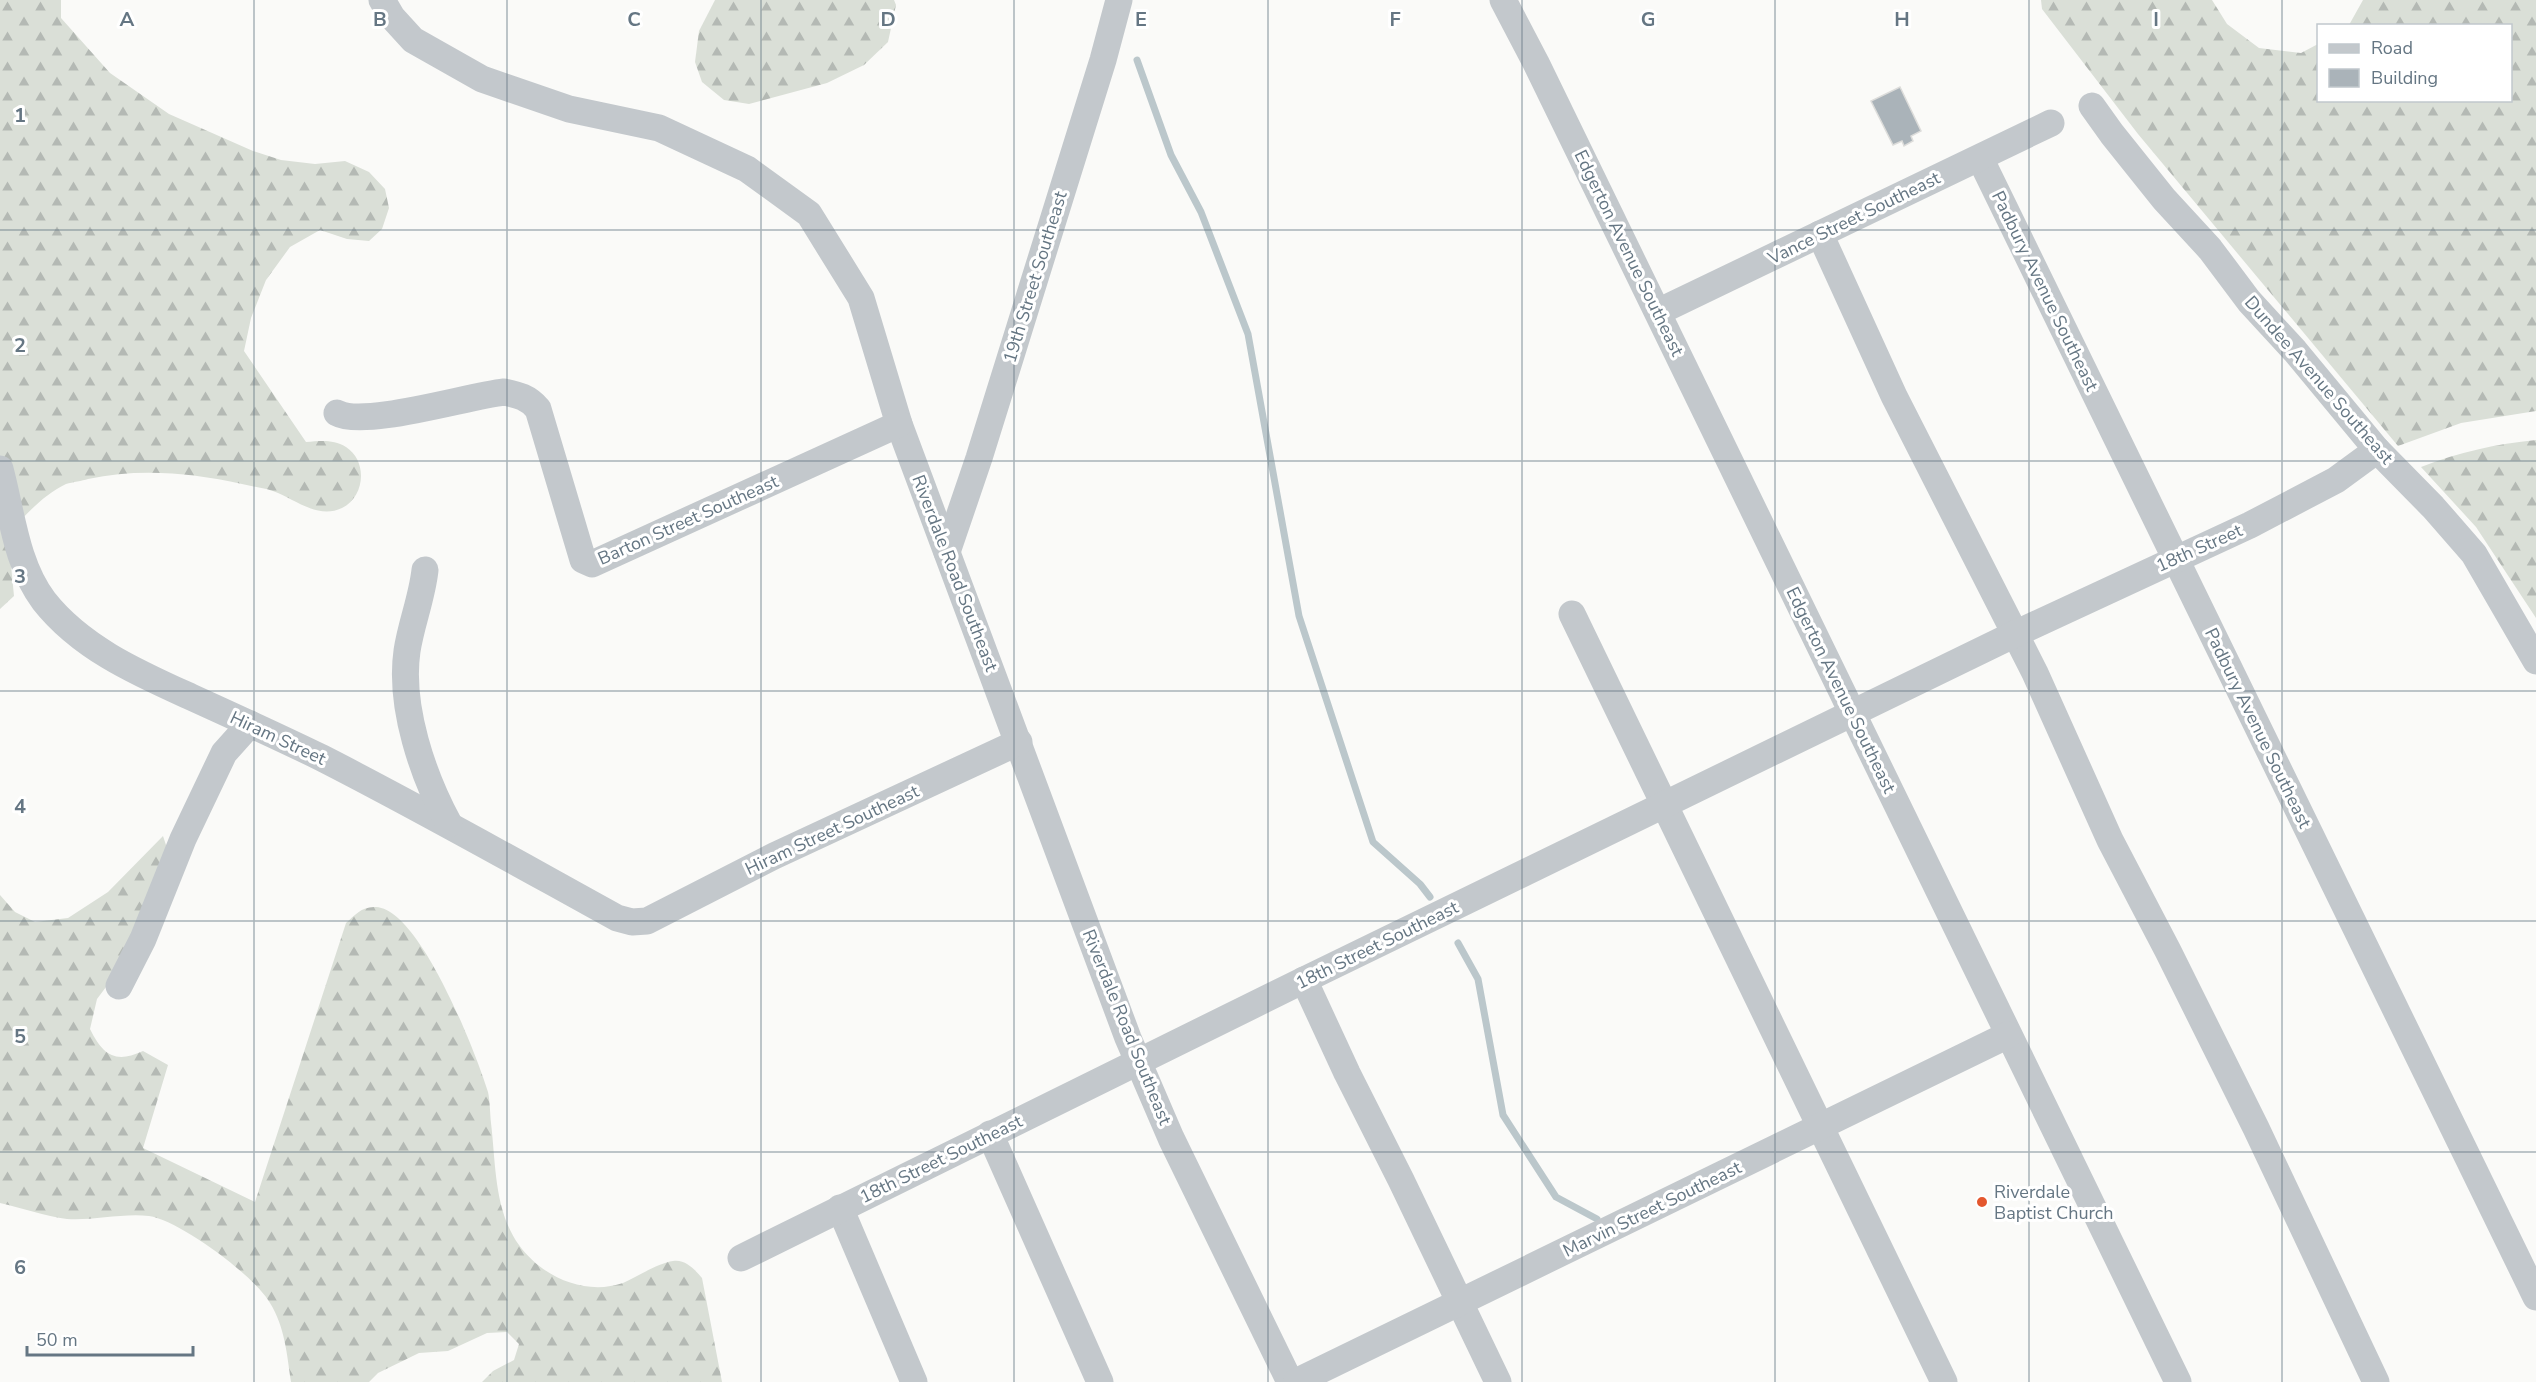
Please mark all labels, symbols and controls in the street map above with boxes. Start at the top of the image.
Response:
text: A [120,6,135,33]
text: B [373,6,387,33]
text: C [627,6,641,33]
text: D [880,6,896,33]
text: E [1135,6,1147,33]
text: F [1389,6,1401,33]
text: G [1641,6,1655,33]
text: H [1894,6,1910,33]
text: I [2153,6,2159,33]
legend [2317,24,2512,102]
text: Road [2371,36,2413,60]
text: Building [2371,66,2438,90]
text: 1 [14,102,26,129]
street label: Edgerton Avenue Southeast [1569,146,1690,361]
street label: Vance Street Southeast [1763,166,1945,271]
street label: Padbury Avenue Southeast [1986,187,2104,396]
street label: 19th Street Southeast [997,188,1073,366]
street label: Dundee Avenue Southeast [2239,291,2399,470]
text: 2 [14,332,26,359]
street label: Barton Street Southeast [594,469,783,571]
street label: Riverdale Road Southeast [906,471,1004,675]
street label: 18th Street [2152,518,2246,578]
text: 3 [14,563,26,590]
street label: Edgerton Avenue Southeast [1781,583,1902,798]
street label: Padbury Avenue Southeast [2199,624,2317,833]
street label: Hiram Street [226,705,330,771]
street label: Hiram Street Southeast [741,779,923,881]
text: 4 [14,793,26,820]
street label: 18th Street Southeast [1292,895,1463,995]
street label: Riverdale Road Southeast [1077,926,1178,1129]
text: 5 [14,1023,26,1050]
street label: 18th Street Southeast [856,1109,1027,1209]
street label: Marvin Street Southeast [1559,1155,1746,1263]
place label: Riverdale Baptist Church [1994,1180,2113,1225]
marker: Riverdale Baptist Church [1975,1195,1989,1209]
text: 6 [14,1254,26,1281]
scale bar [27,1319,194,1357]
text: 50 m [36,1328,78,1352]

